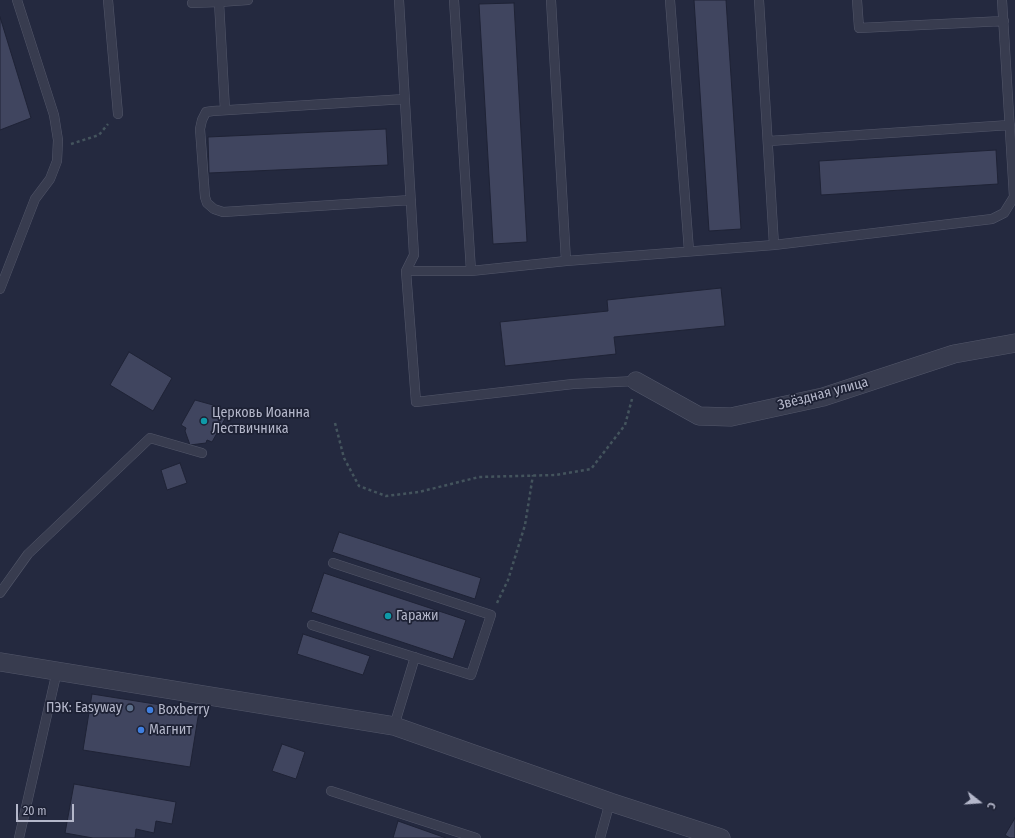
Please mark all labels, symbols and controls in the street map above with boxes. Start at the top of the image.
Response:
street label: Звёздная улица [776,374,870,414]
place label: Церковь Иоанна Лествичника [212,405,310,438]
marker: Церковь Иоанна Лествичника [199,416,209,426]
place label: Гаражи [396,608,439,624]
marker: Гаражи [383,611,393,621]
place label: ПЭК: Easyway [46,700,122,716]
place label: Boxberry [158,702,209,718]
marker: ПЭК: Easyway [125,703,135,713]
marker: Boxberry [145,705,155,715]
place label: Магнит [149,722,192,738]
marker: Магнит [136,725,146,735]
north arrow [959,782,999,822]
scale bar [18,796,76,822]
text: С [984,801,998,810]
text: 20 m [23,804,47,818]

